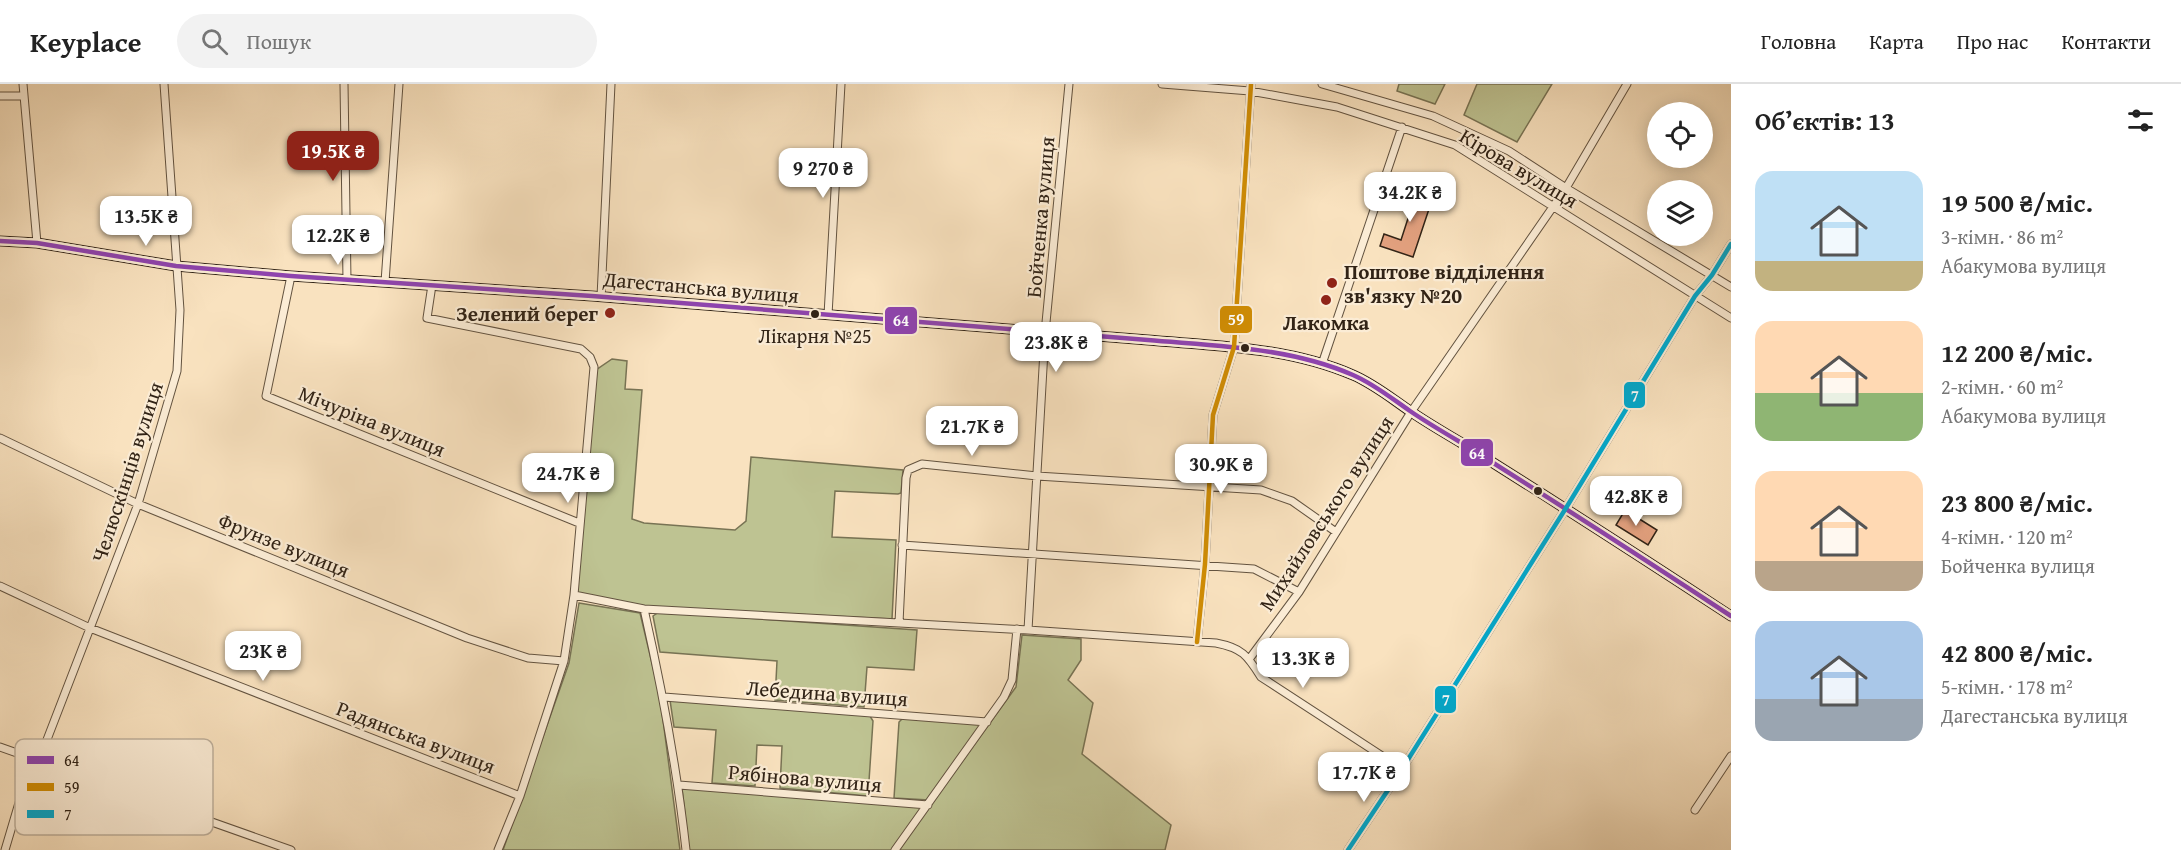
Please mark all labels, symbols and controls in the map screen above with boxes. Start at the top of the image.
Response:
search box [177,14,597,68]
text: Keyplace [30,21,141,62]
icon: search [198,25,231,58]
text: Пошук [246,25,311,57]
text: Головна [1761,26,1836,57]
text: Карта [1869,26,1924,57]
text: Про нас [1957,26,2028,57]
text: Контакти [2061,26,2151,57]
text: Об’єктів: 13 [1755,101,1895,140]
map controls [1647,102,1713,246]
button: locate [1647,102,1713,168]
icon: filters [2124,104,2157,137]
street label: Кірова вулиця [1454,120,1584,216]
pin: 19.5K ₴ [278,131,388,182]
street label: Бойченка вулиця [1018,135,1063,299]
text: 19.5K ₴ [301,136,365,165]
pin: 9 270 ₴ [768,148,878,199]
text: 9 270 ₴ [793,153,853,182]
pin: 34.2K ₴ [1355,172,1465,223]
text: 34.2K ₴ [1378,177,1442,206]
button: layers [1647,180,1713,246]
text: 19 500 ₴/міс. [1941,183,2093,222]
icon: home [1803,195,1875,267]
pin: 13.5K ₴ [91,196,201,247]
text: 13.5K ₴ [114,201,178,230]
pin: 12.2K ₴ [283,215,393,266]
text: 12.2K ₴ [306,220,370,249]
text: 3-кімн. · 86 m² [1941,222,2063,251]
text: Абакумова вулиця [1941,251,2106,280]
place label: Поштове відділення зв'язку №20 [1344,256,1544,311]
street label: Дагестанська вулиця [601,263,800,311]
marker: Поштове відділення зв'язку №20 [1325,276,1339,290]
marker: Лакомка [1319,293,1333,307]
place label: Зелений берег [456,298,599,329]
line badge: 59 [1219,305,1253,334]
marker: Зелений берег [603,306,617,320]
line badge: 64 [884,306,918,335]
text: 59 [1228,307,1244,331]
place label: Лакомка [1283,307,1370,338]
marker: Лікарня №25 [809,308,821,320]
text: 64 [893,308,909,332]
place label: Лікарня №25 [758,321,872,350]
pin: 23.8K ₴ [1001,322,1111,373]
text: 23.8K ₴ [1024,327,1088,356]
text: 12 200 ₴/міс. [1941,333,2093,372]
unlabelled marker [1239,342,1251,354]
icon: home [1803,345,1875,417]
text: 2-кімн. · 60 m² [1941,372,2063,401]
street label: Челюскінців вулиця [83,377,171,566]
street label: Мічуріна вулиця [294,377,450,465]
line badge: 7 [1623,381,1646,409]
text: 7 [1631,383,1639,407]
text: Абакумова вулиця [1941,401,2106,430]
pin: 21.7K ₴ [917,406,1027,457]
street label: Михайловського вулиця [1251,409,1401,617]
text: 21.7K ₴ [940,411,1004,440]
line badge: 64 [1460,438,1494,467]
text: 64 [1469,441,1485,465]
pin: 30.9K ₴ [1166,444,1276,495]
text: 30.9K ₴ [1189,449,1253,478]
pin: 24.7K ₴ [513,453,623,504]
text: 24.7K ₴ [536,458,600,487]
pin: 42.8K ₴ [1581,476,1691,527]
text: 42.8K ₴ [1604,481,1668,510]
text: 23 800 ₴/міс. [1941,483,2093,522]
unlabelled marker [1532,485,1544,497]
icon: home [1803,495,1875,567]
street label: Фрунзе вулиця [214,505,355,586]
text: 4-кімн. · 120 m² [1941,522,2073,551]
text: Бойченка вулиця [1941,551,2095,580]
pin: 23K ₴ [221,631,305,682]
text: 42 800 ₴/міс. [1941,633,2093,672]
text: 23K ₴ [239,636,287,665]
pin: 13.3K ₴ [1248,638,1358,689]
text: 13.3K ₴ [1271,643,1335,672]
icon: home [1803,645,1875,717]
street label: Лебедина вулиця [745,672,909,714]
text: 5-кімн. · 178 m² [1941,672,2073,701]
line badge: 7 [1434,685,1457,714]
text: 7 [1442,687,1450,711]
street label: Радянська вулиця [332,692,500,782]
text: Дагестанська вулиця [1941,701,2128,730]
legend [15,739,213,835]
text: 64 [64,748,80,772]
pin: 17.7K ₴ [1309,752,1419,803]
street label: Рябінова вулиця [727,756,883,800]
text: 17.7K ₴ [1332,757,1396,786]
text: 59 [64,775,80,799]
text: 7 [64,802,72,826]

